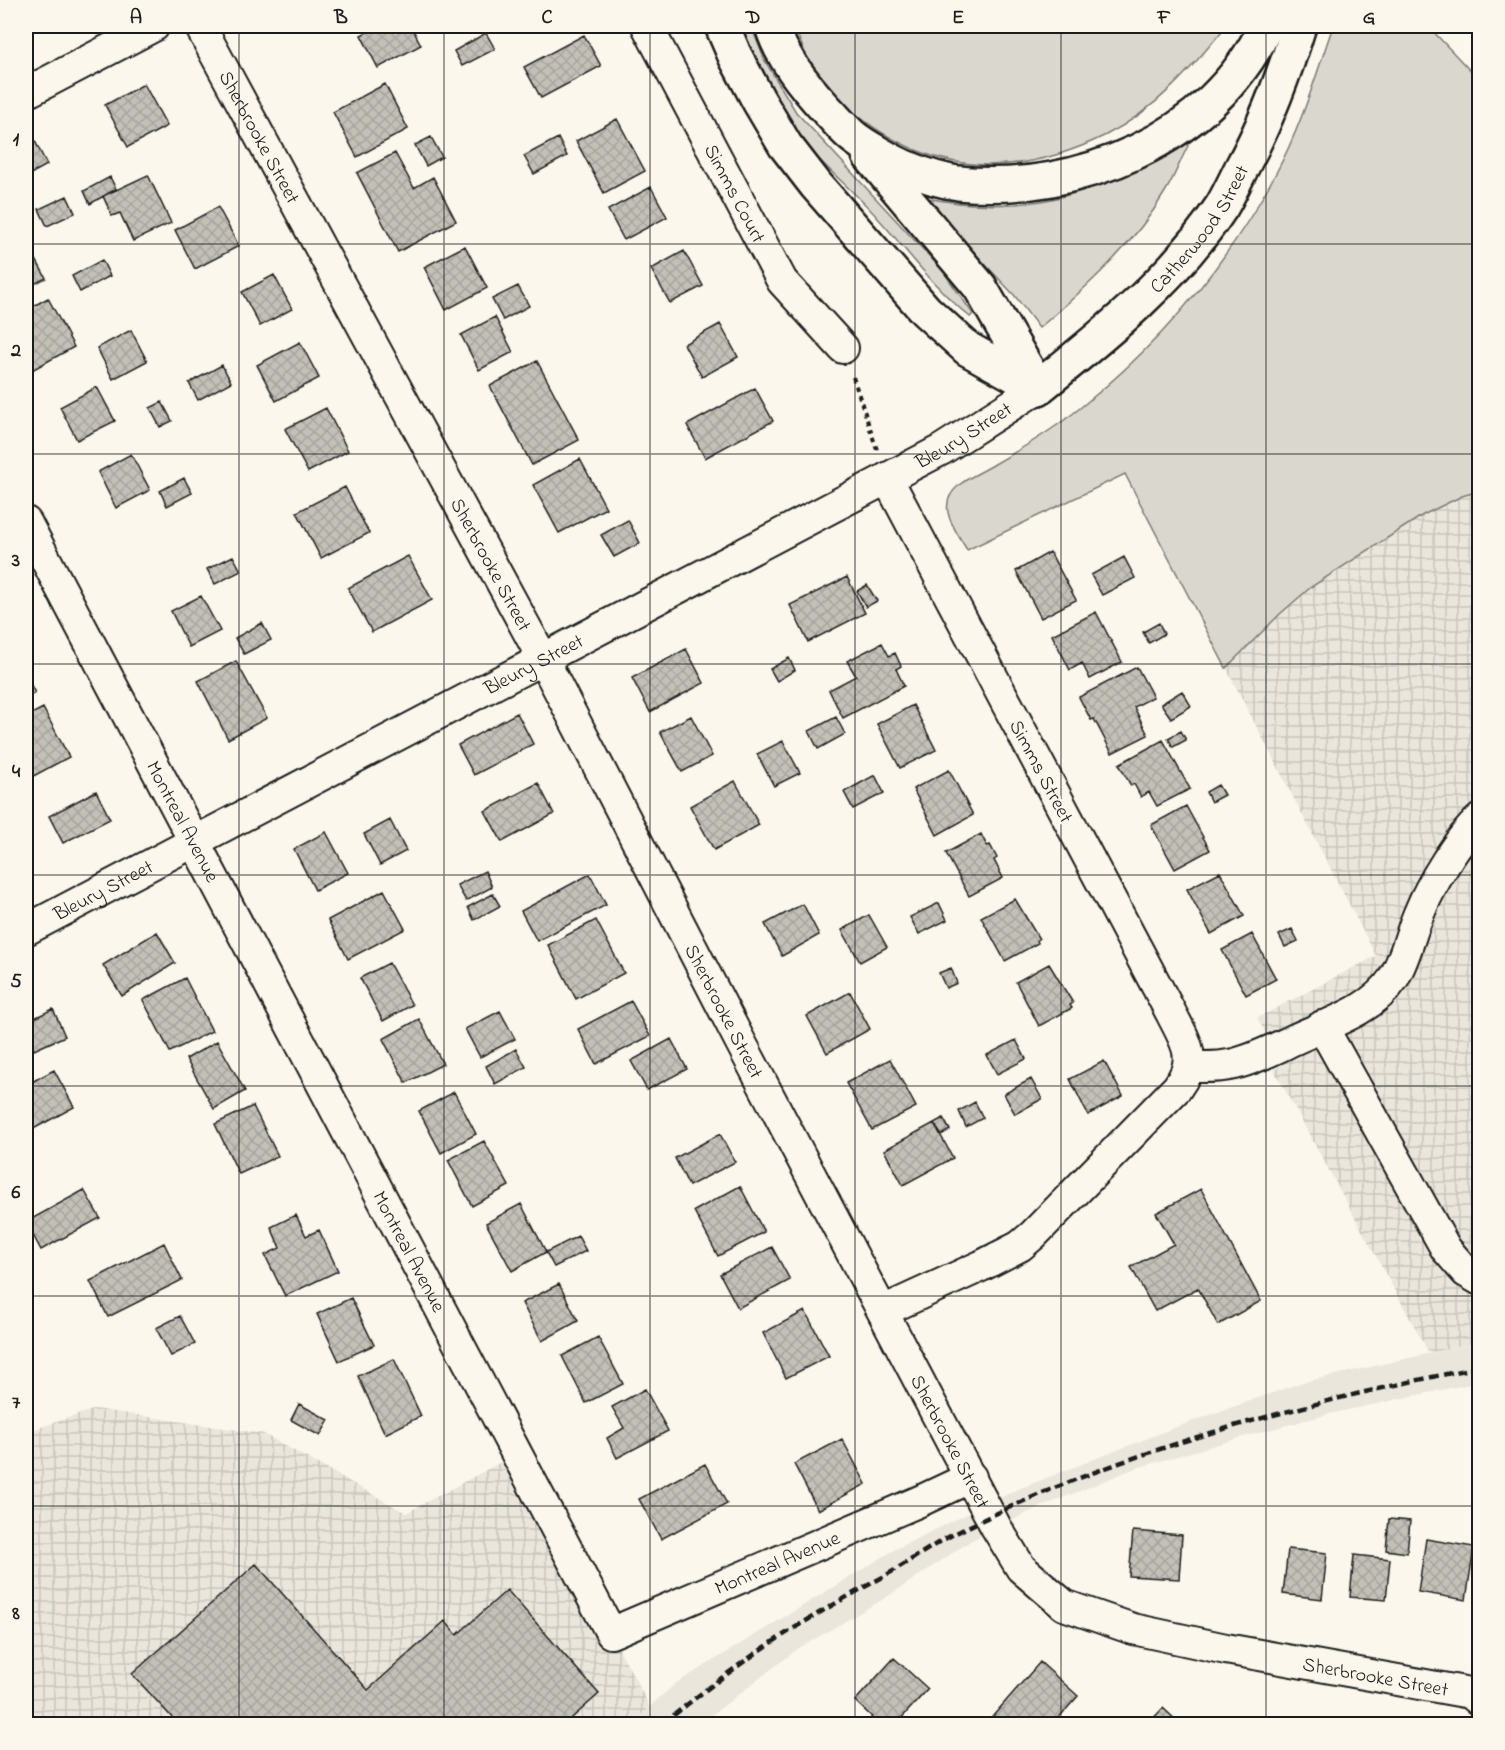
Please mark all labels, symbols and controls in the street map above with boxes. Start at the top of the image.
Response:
text: A [130,4,142,33]
text: B [333,4,348,33]
text: C [542,4,553,33]
text: D [745,4,760,33]
text: E [952,4,964,33]
text: F [1157,4,1171,33]
text: G [1363,4,1376,33]
street label: Sherbrooke Street [210,66,306,210]
text: 1 [13,126,20,155]
street label: Simms Court [695,140,772,249]
street label: Catherwood Street [1144,160,1258,301]
text: 2 [10,337,21,366]
street label: Bleury Street [910,396,1019,478]
street label: Sherbrooke Street [441,493,537,637]
text: 3 [11,547,20,576]
street label: Bleury Street [479,628,590,705]
street label: Simms Street [1000,715,1079,829]
street label: Montreal Avenue [137,756,225,888]
text: 4 [12,758,21,787]
street label: Bleury Street [48,854,159,930]
street label: Sherbrooke Street [676,940,769,1085]
text: 5 [10,968,22,997]
text: 6 [12,1179,21,1208]
street label: Montreal Avenue [364,1187,452,1318]
street label: Sherbrooke Street [901,1370,996,1515]
text: 7 [12,1389,21,1418]
street label: Montreal Avenue [711,1525,845,1604]
text: 8 [11,1600,20,1629]
street label: Sherbrooke Street [1300,1651,1451,1706]

